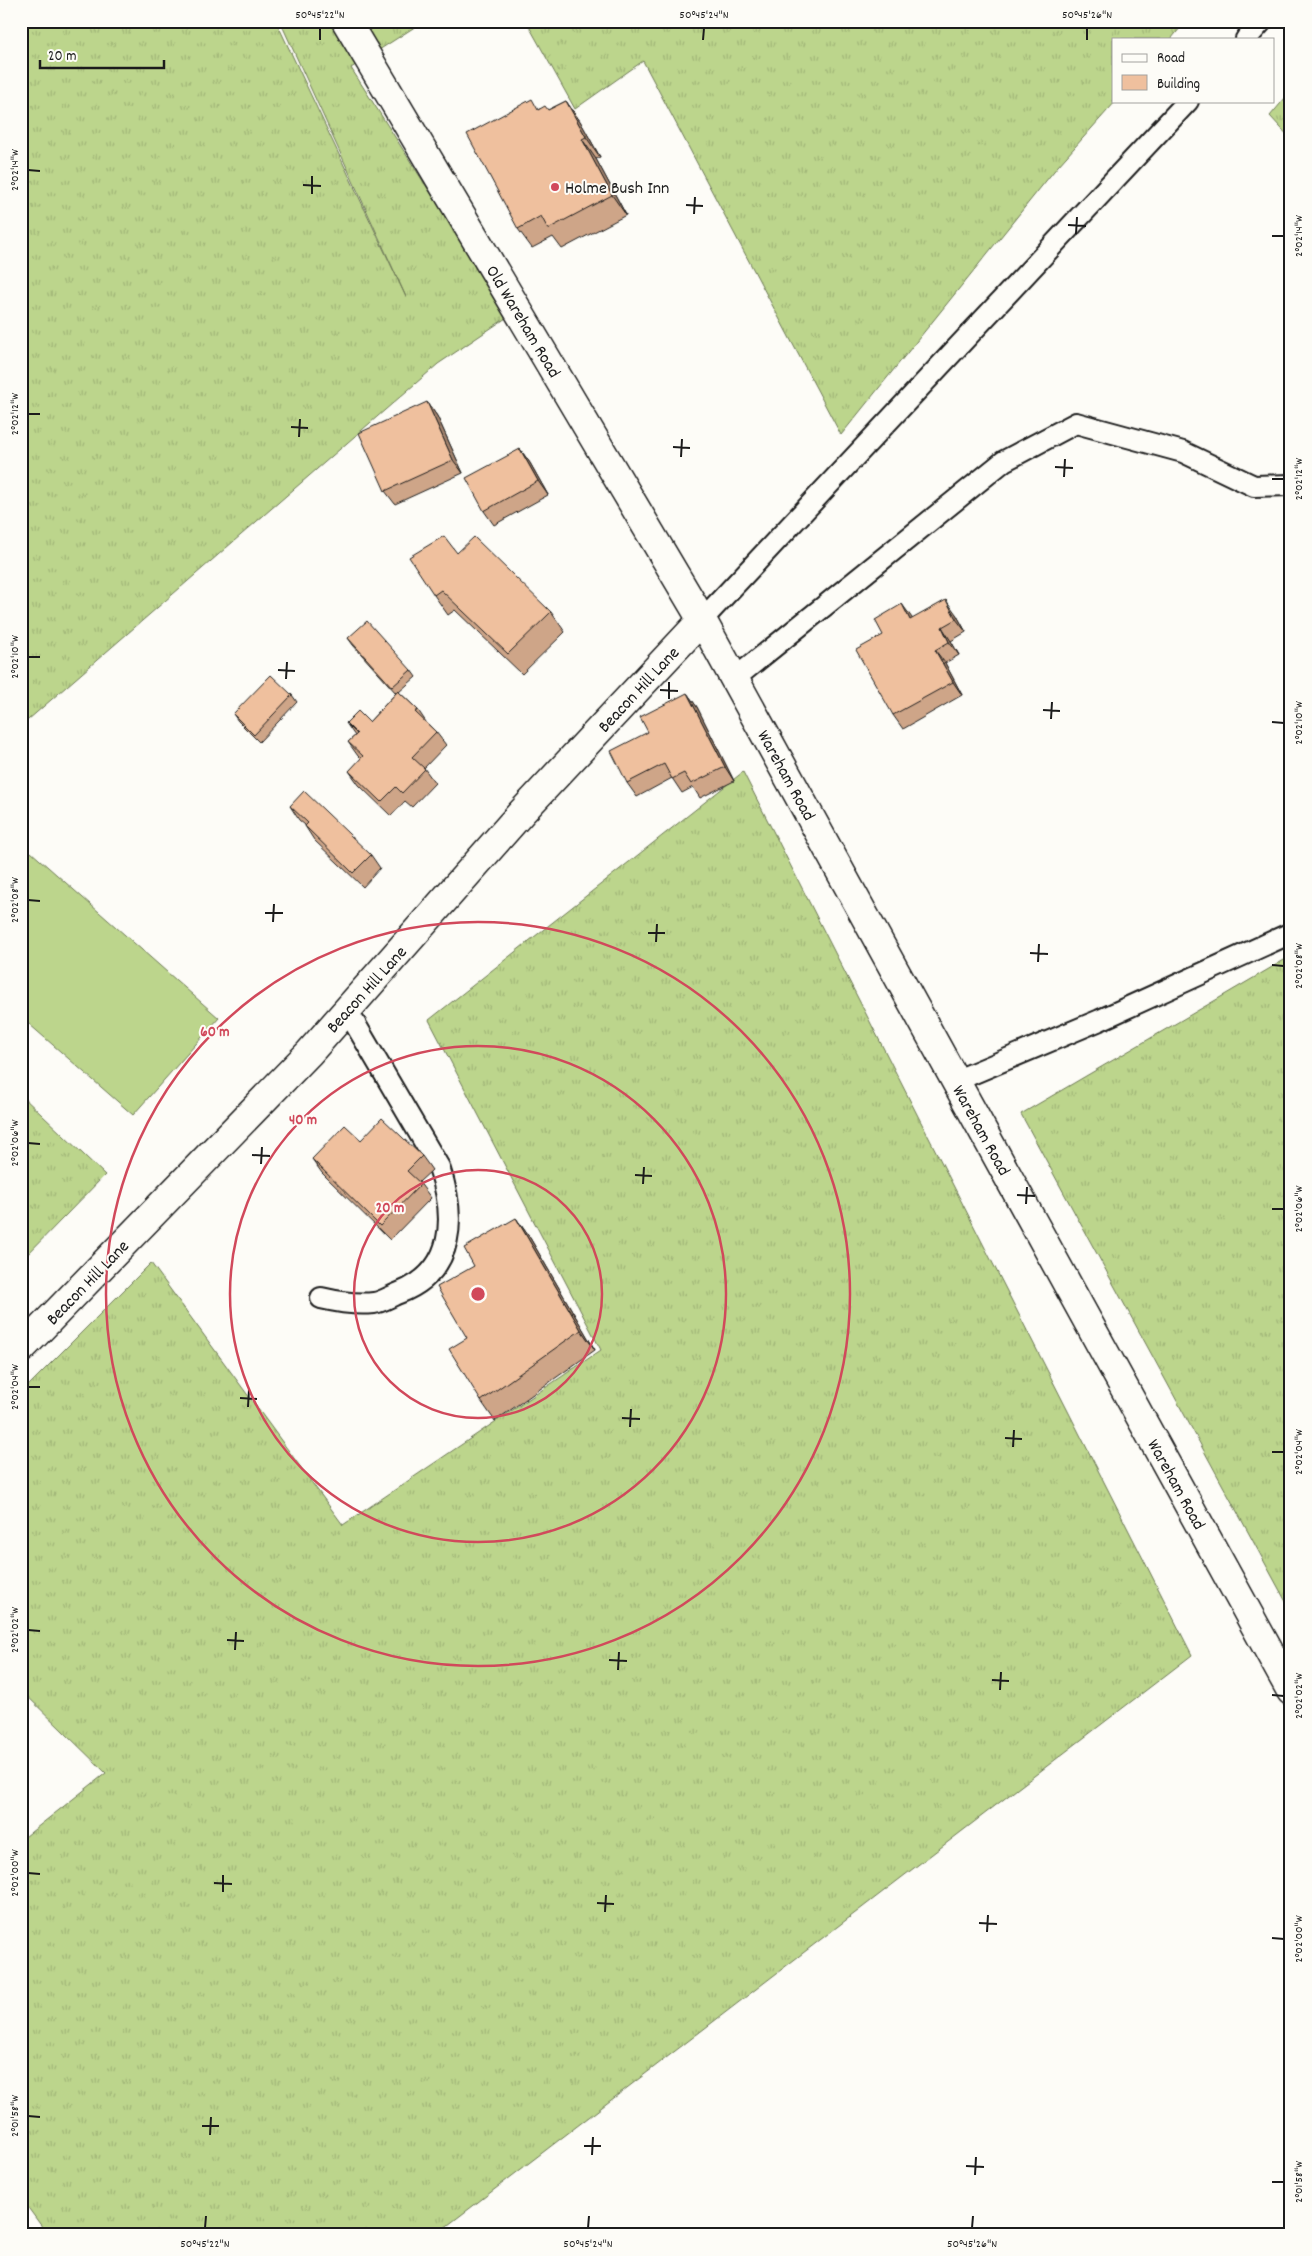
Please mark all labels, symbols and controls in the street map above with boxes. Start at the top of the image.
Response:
text: 50°45'22"N [295,7,345,24]
text: 50°45'24"N [679,7,729,24]
text: 50°45'26"N [1062,7,1112,24]
scale bar [40,38,164,70]
legend [1112,38,1274,102]
text: 20 m [48,46,76,68]
text: Road [1157,48,1185,70]
text: Building [1157,74,1200,96]
text: 2°02'14"W [7,149,24,191]
place label: Holme Bush Inn [565,177,669,202]
marker: Holme Bush Inn [549,181,561,193]
text: 2°02'14"W [1291,215,1308,257]
street label: Old Wareham Road [478,261,565,383]
text: 2°02'12"W [7,393,24,435]
text: 2°02'12"W [1291,458,1308,500]
text: 2°02'10"W [7,635,24,679]
street label: Beacon Hill Lane [593,642,686,739]
text: 2°02'10"W [1291,701,1308,745]
street label: Wareham Road [750,726,820,826]
text: 2°02'08"W [7,877,24,923]
street label: Beacon Hill Lane [322,941,414,1040]
text: 2°02'08"W [1291,943,1308,989]
text: 60 m [200,1022,230,1044]
street label: Wareham Road [945,1081,1015,1181]
text: 40 m [289,1110,317,1132]
text: 2°02'06"W [7,1119,24,1166]
text: 2°02'06"W [1291,1185,1308,1232]
text: 20 m [376,1198,404,1220]
street label: Beacon Hill Lane [42,1236,136,1332]
centre of rings [469,1285,487,1303]
text: 2°02'04"W [7,1364,24,1410]
text: 2°02'04"W [1291,1429,1308,1475]
street label: Wareham Road [1140,1435,1210,1535]
text: 2°02'02"W [7,1607,24,1653]
text: 2°02'02"W [1291,1673,1308,1719]
text: 2°02'00"W [7,1849,24,1897]
text: 2°02'00"W [1291,1915,1308,1963]
text: 2°01'58"W [7,2095,24,2137]
text: 2°01'58"W [1291,2161,1308,2203]
text: 50°45'22"N [180,2236,230,2253]
text: 50°45'24"N [563,2236,613,2253]
text: 50°45'26"N [947,2236,997,2253]

